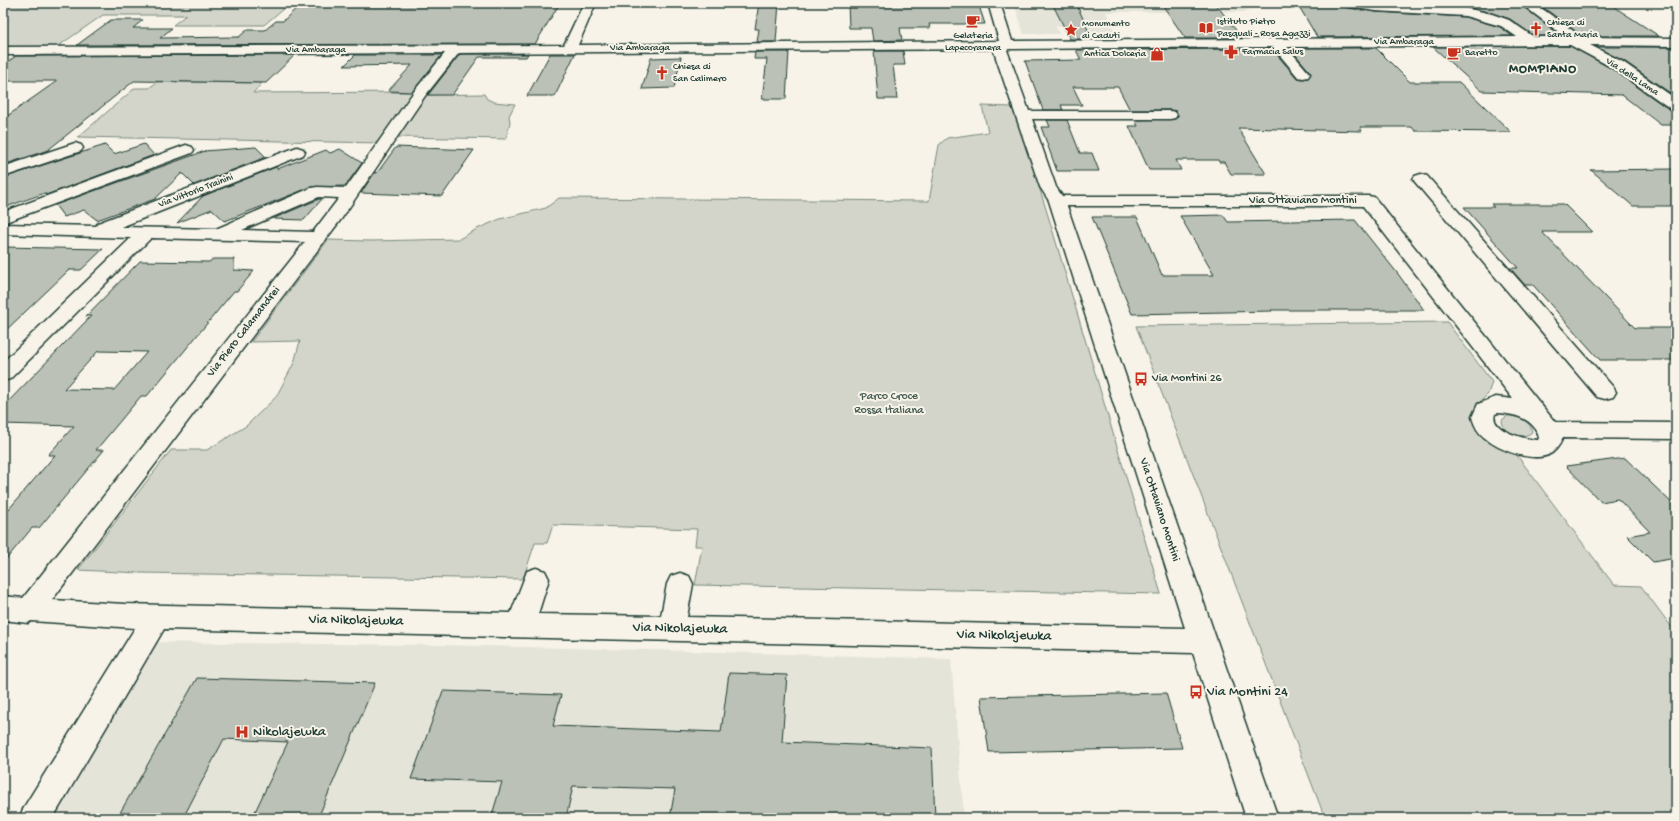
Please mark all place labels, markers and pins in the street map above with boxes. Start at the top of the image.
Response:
cafe icon: Gelateria Lapecoranera [965,13,981,29]
place label: Istituto Pietro Pasquali - Rosa Agazzi [1216,16,1310,40]
place label: Chiesa di Santa Maria [1547,17,1598,41]
place label: Monumento ai Caduti [1082,18,1130,42]
library icon: Istituto Pietro Pasquali - Rosa Agazzi [1198,20,1214,36]
church icon: Chiesa di Santa Maria [1528,21,1544,37]
place icon: Monumento ai Caduti [1063,22,1079,38]
place label: Gelateria Lapecoranera [945,30,1001,54]
pharmacy icon: Farmacia Salus [1223,44,1239,60]
cafe icon: Baretto [1446,45,1462,61]
shop icon: Antica Dolceria [1149,46,1165,62]
place label: Farmacia Salus [1241,46,1303,58]
place label: Baretto [1464,47,1498,59]
place label: Antica Dolceria [1084,48,1146,60]
place label: Chiesa di San Calimero [673,61,727,85]
church icon: Chiesa di San Calimero [654,65,670,81]
bus stop icon: Via Montini 26 [1133,371,1149,387]
place label: Via Montini 26 [1151,372,1223,386]
bus stop icon: Via Montini 24 [1188,684,1204,700]
place label: Via Montini 24 [1206,684,1288,701]
hospital icon: Nikolajewka [234,724,250,740]
place label: Nikolajewka [253,724,327,741]

